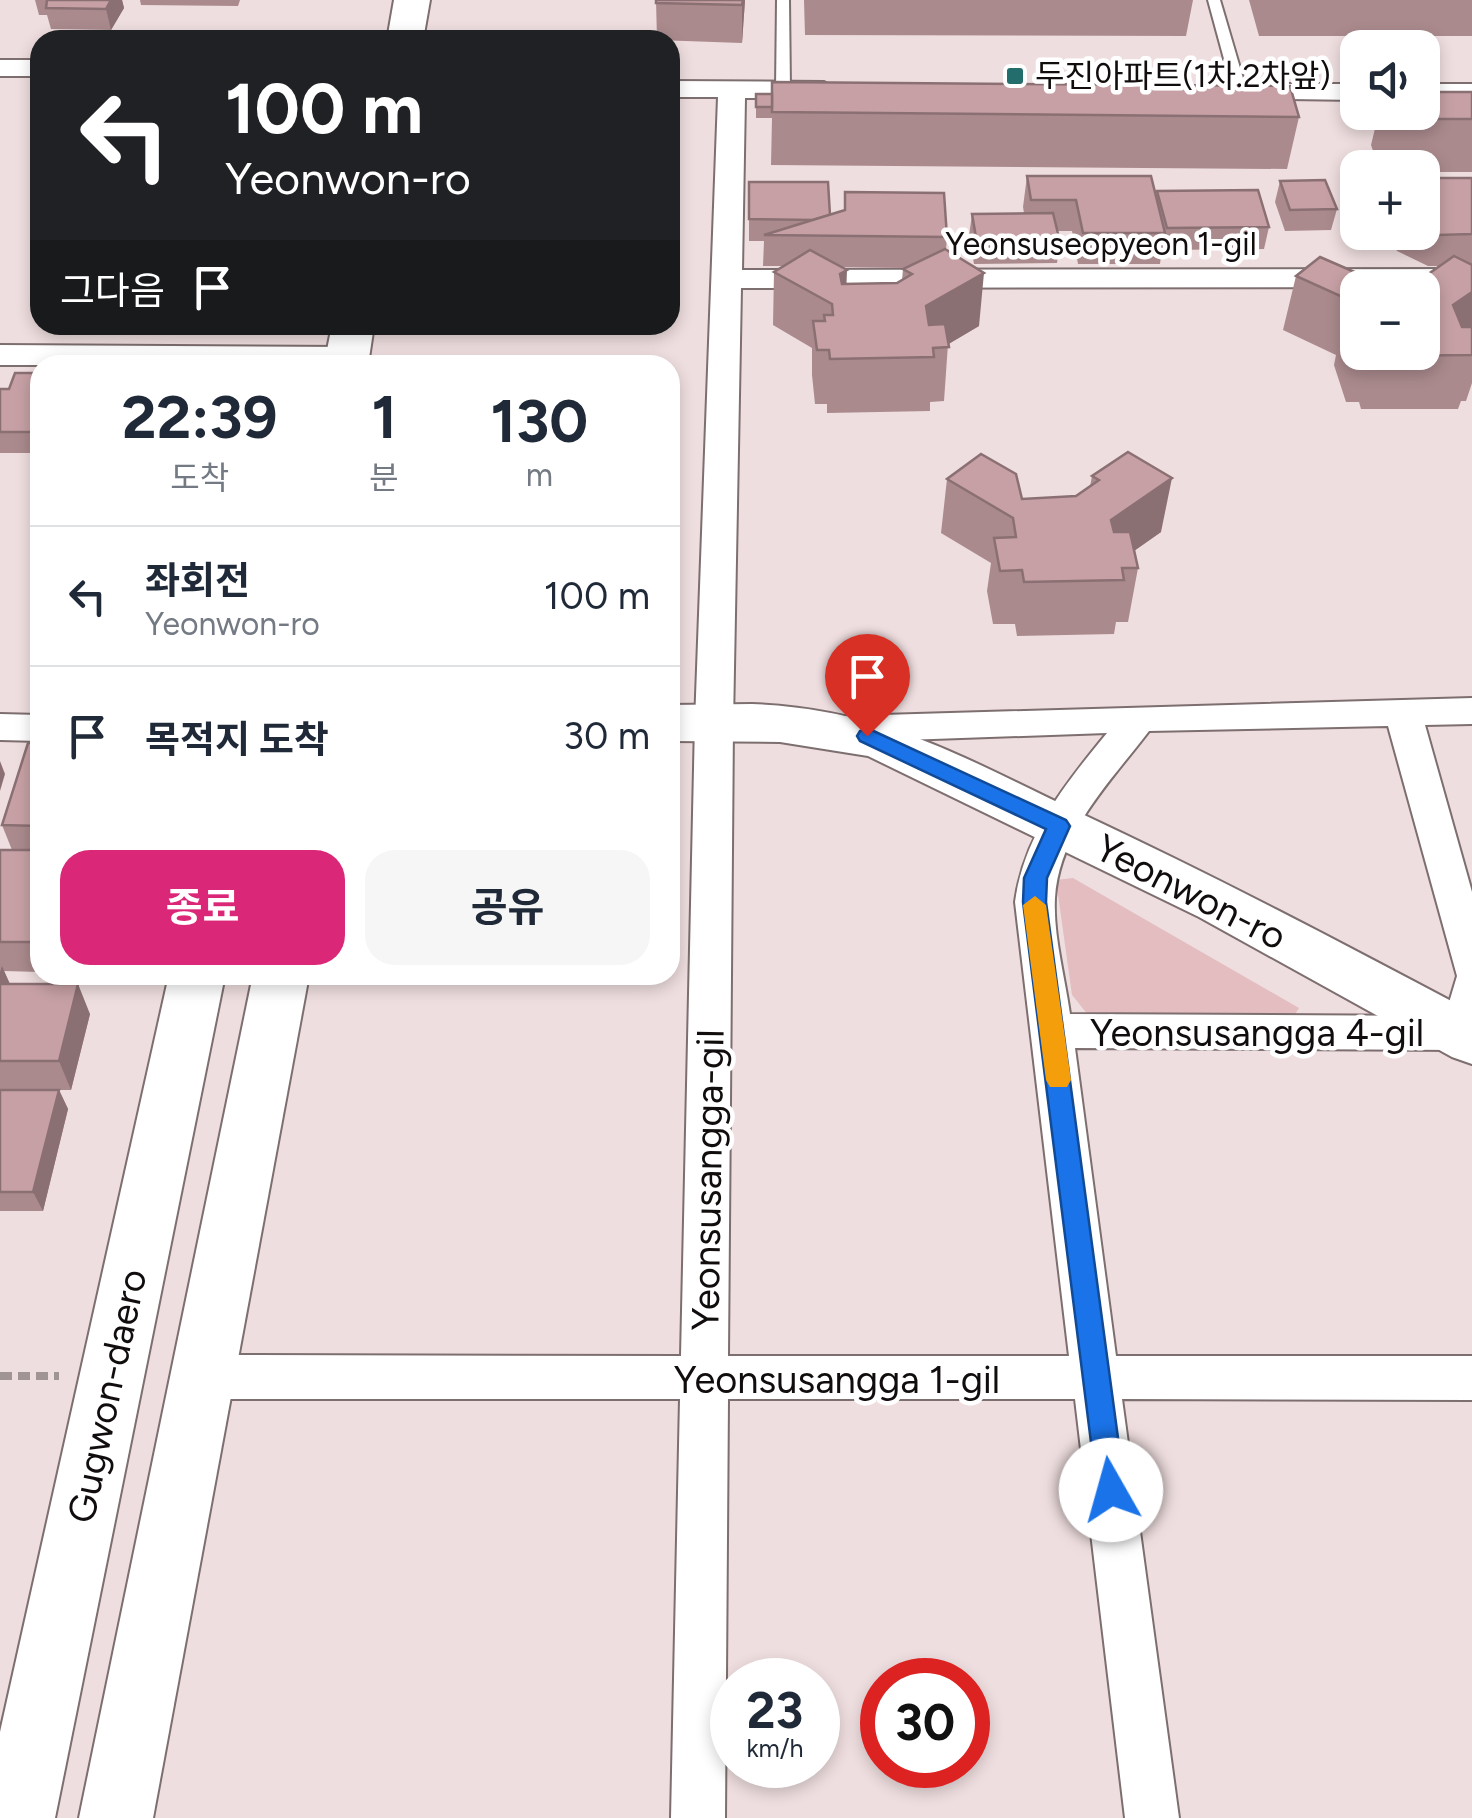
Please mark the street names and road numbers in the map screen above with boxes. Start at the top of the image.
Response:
street label: Yeonsuseopyeon 1-gil [945,225,1257,263]
street label: Yeonwon-ro [1088,824,1294,960]
street label: Yeonsusangga 4-gil [1090,1010,1424,1056]
street label: Yeonsusangga-gil [682,1029,734,1331]
street label: Gugwon-daero [58,1265,156,1527]
street label: Yeonsusangga 1-gil [674,1357,1000,1403]

